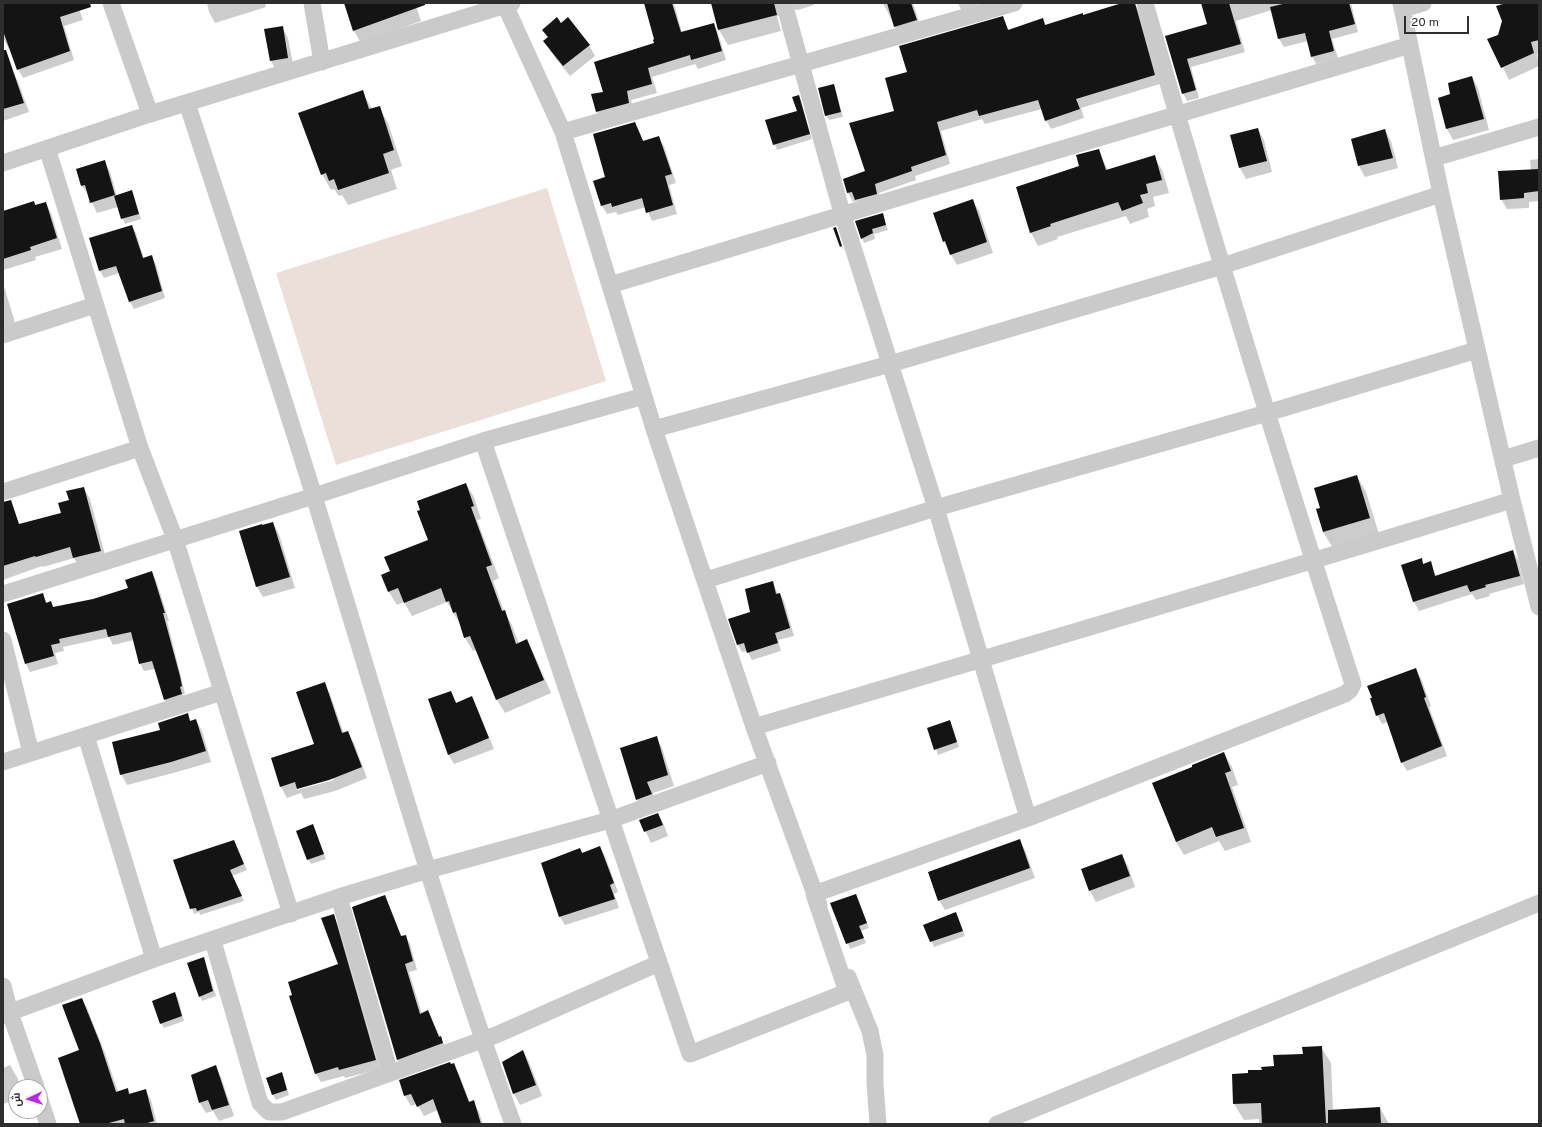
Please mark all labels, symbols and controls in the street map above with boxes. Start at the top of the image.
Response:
scale bar [1406,8,1471,34]
text: 20 m [1411,15,1439,31]
north arrow [8,1079,48,1119]
text: ش [10,1092,25,1107]

